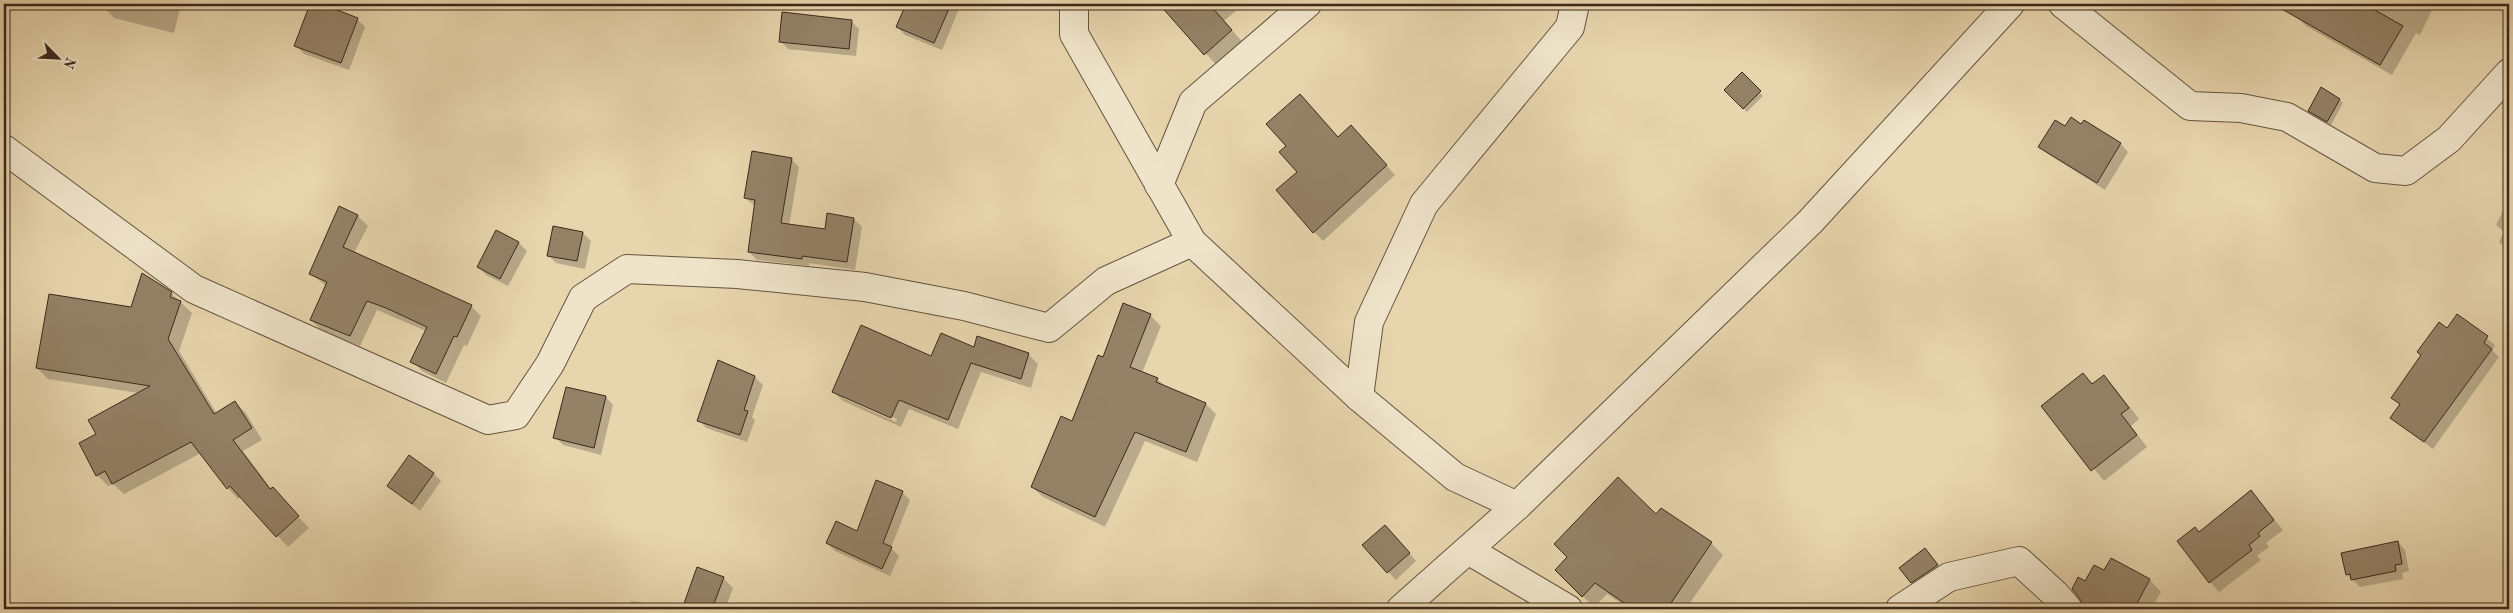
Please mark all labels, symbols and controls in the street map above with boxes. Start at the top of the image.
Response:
north arrow [32,32,82,82]
text: N [60,55,78,71]

